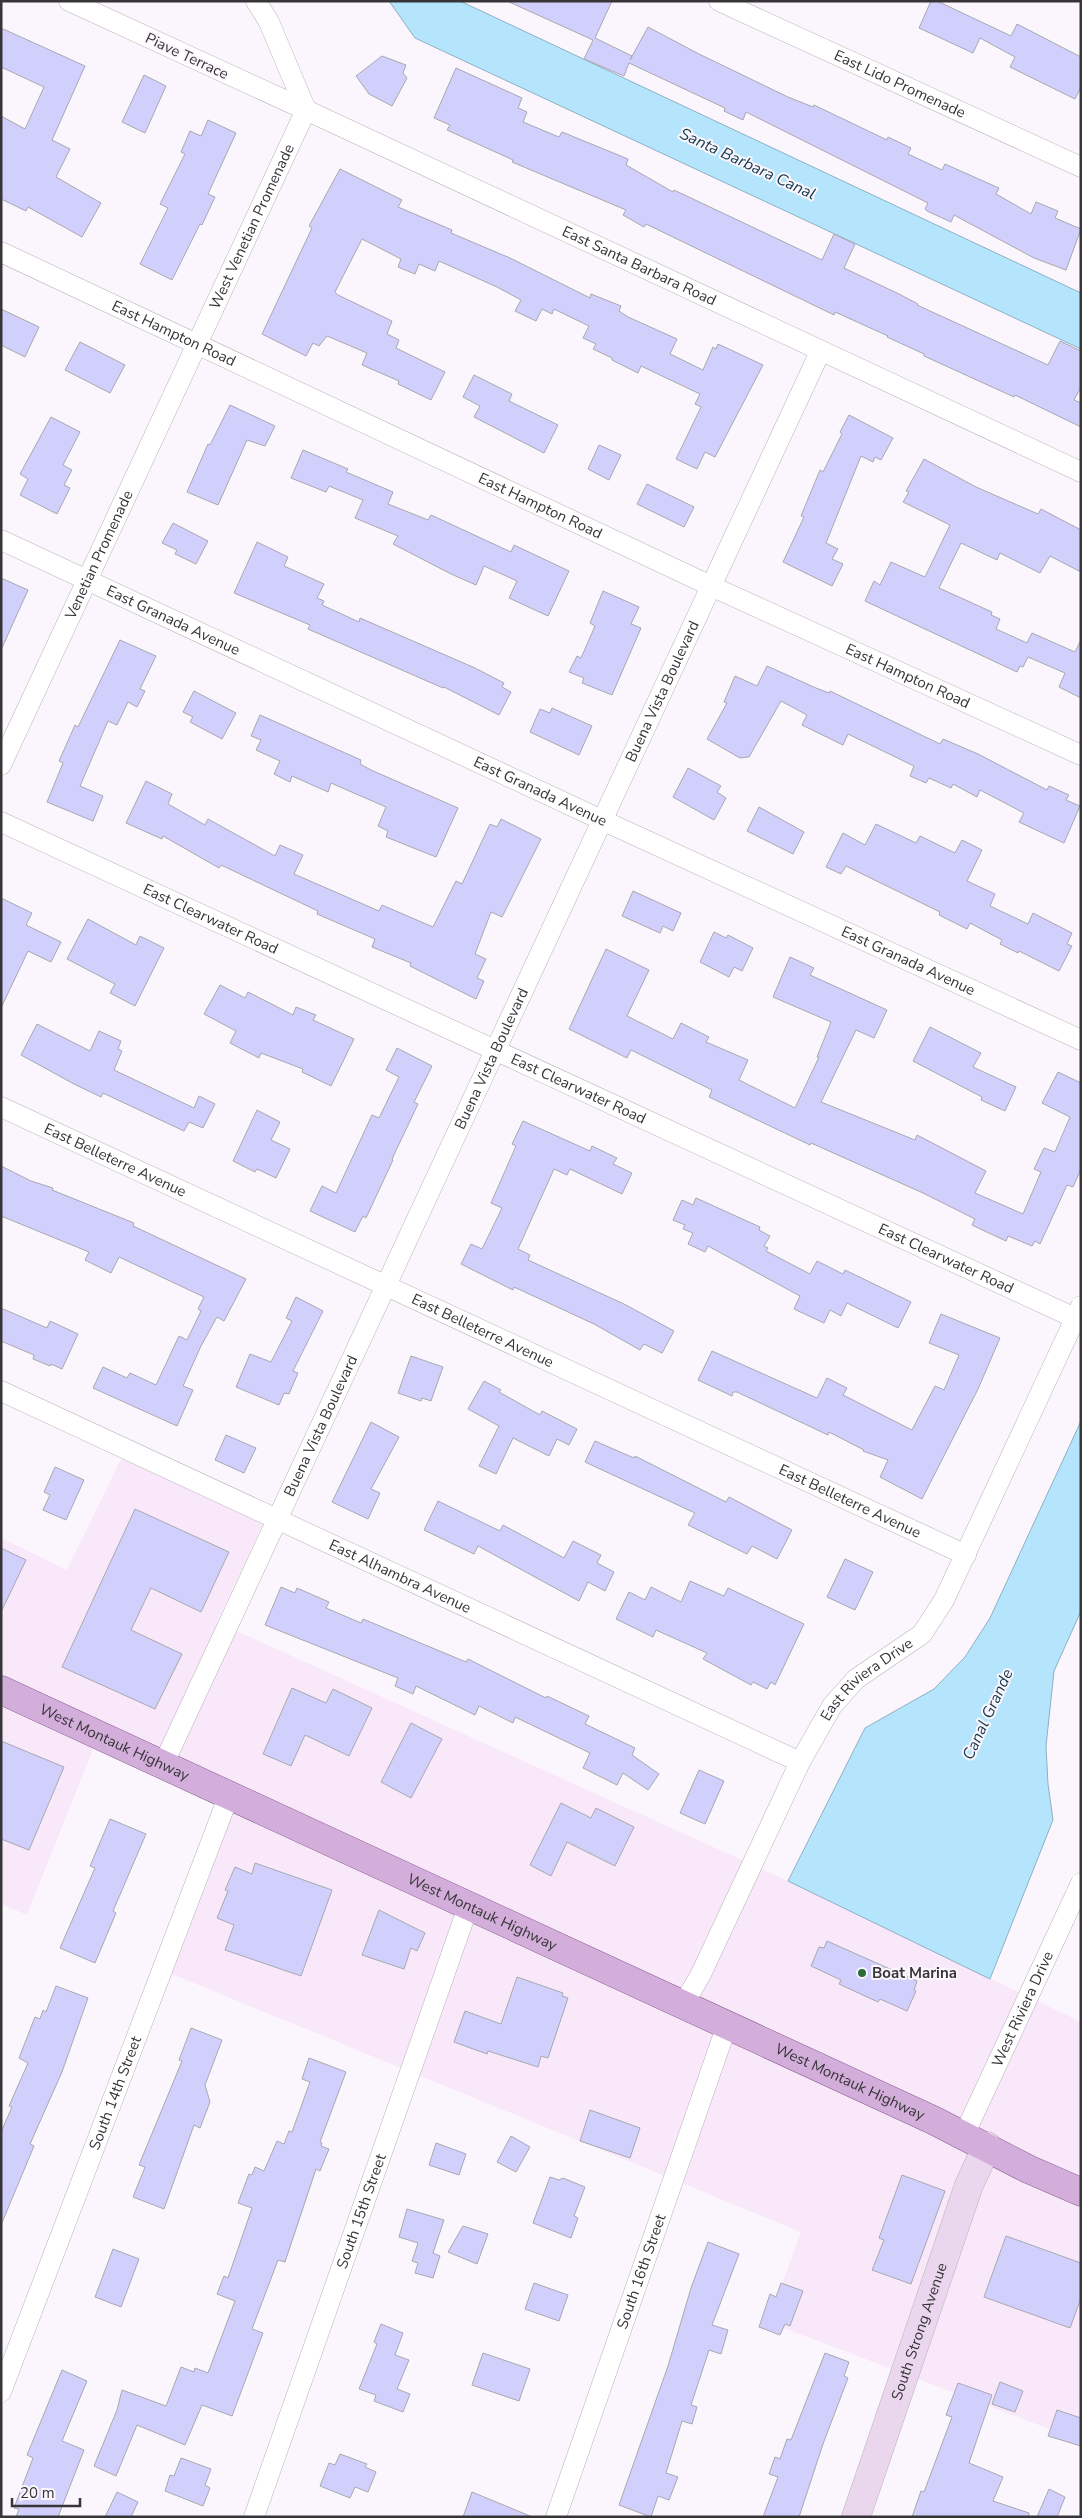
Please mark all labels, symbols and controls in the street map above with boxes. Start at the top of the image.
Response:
street label: Piave Terrace [142,28,232,84]
street label: East Lido Promenade [831,45,969,123]
water label: Santa Barbara Canal [676,123,820,205]
street label: West Venetian Promenade [205,141,299,312]
street label: East Santa Barbara Road [559,221,720,310]
street label: East Hampton Road [109,296,239,371]
street label: East Hampton Road [475,468,605,543]
street label: Venetian Promenade [60,487,138,623]
street label: East Granada Avenue [103,581,243,660]
street label: Buena Vista Boulevard [621,617,704,765]
street label: East Hampton Road [842,639,973,713]
street label: East Granada Avenue [470,752,610,831]
street label: East Clearwater Road [140,879,282,959]
street label: East Granada Avenue [838,921,978,1000]
street label: Buena Vista Boulevard [450,985,533,1133]
street label: East Clearwater Road [508,1049,649,1129]
street label: East Belleterre Avenue [41,1118,190,1202]
street label: East Clearwater Road [875,1219,1017,1298]
street label: East Belleterre Avenue [408,1289,557,1372]
street label: Buena Vista Boulevard [279,1352,362,1500]
street label: East Belleterre Avenue [776,1460,924,1543]
street label: East Alhambra Avenue [326,1535,474,1618]
street label: East Riviera Drive [816,1633,917,1724]
water label: Canal Grande [957,1665,1019,1764]
street label: West Montauk Highway [36,1699,193,1786]
street label: West Montauk Highway [404,1869,561,1955]
street label: West Riviera Drive [987,1948,1058,2070]
place label: Boat Marina [872,1963,957,1983]
marker: Boat Marina [856,1967,868,1979]
street label: South 14th Street [84,2033,146,2153]
street label: West Montauk Highway [772,2039,928,2125]
street label: South 15th Street [332,2150,391,2271]
street label: South 16th Street [612,2211,671,2332]
street label: South Strong Avenue [886,2260,952,2403]
scale bar [12,2476,80,2508]
text: 20 m [20,2483,55,2503]

